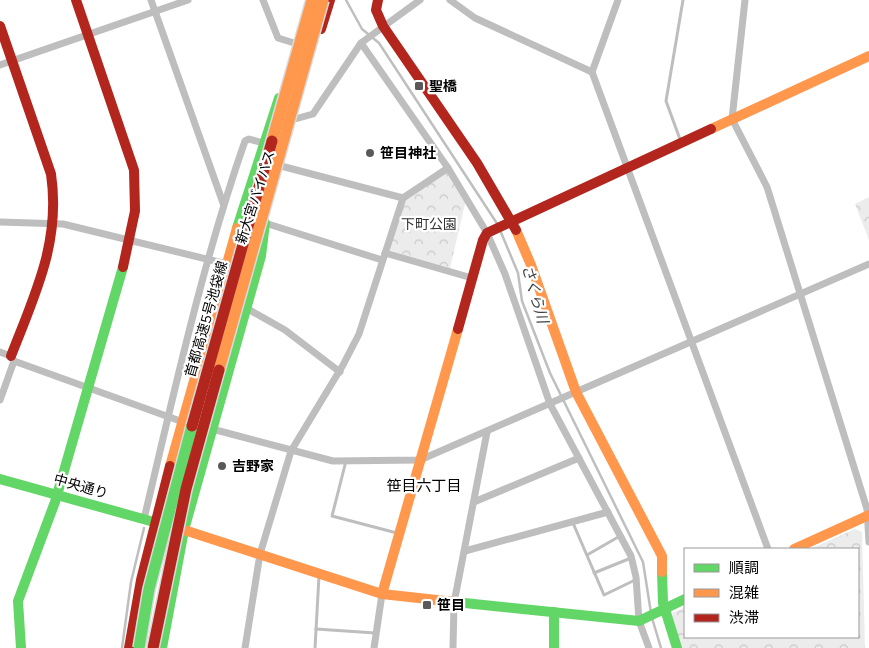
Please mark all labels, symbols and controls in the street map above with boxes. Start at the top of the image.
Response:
place label: 聖橋 [429,77,457,96]
marker: 聖橋 [413,80,425,92]
place label: 笹目神社 [380,144,436,163]
marker: 笹目神社 [364,147,376,159]
street label: 新大宮バイパス [231,148,280,247]
park label: 下町公園 [401,215,457,234]
street label: 首都高速5号池袋線 [181,259,232,380]
water label: さくら川 [517,262,553,328]
place label: 吉野家 [232,457,274,476]
marker: 吉野家 [216,460,228,472]
street label: 中央通り [51,470,110,503]
district label: 笹目六丁目 [386,476,462,496]
legend [684,548,859,638]
text: 順調 [729,558,759,578]
text: 混雑 [729,583,759,603]
place label: 笹目 [437,596,465,615]
marker: 笹目 [421,599,433,611]
text: 渋滞 [729,608,759,628]

